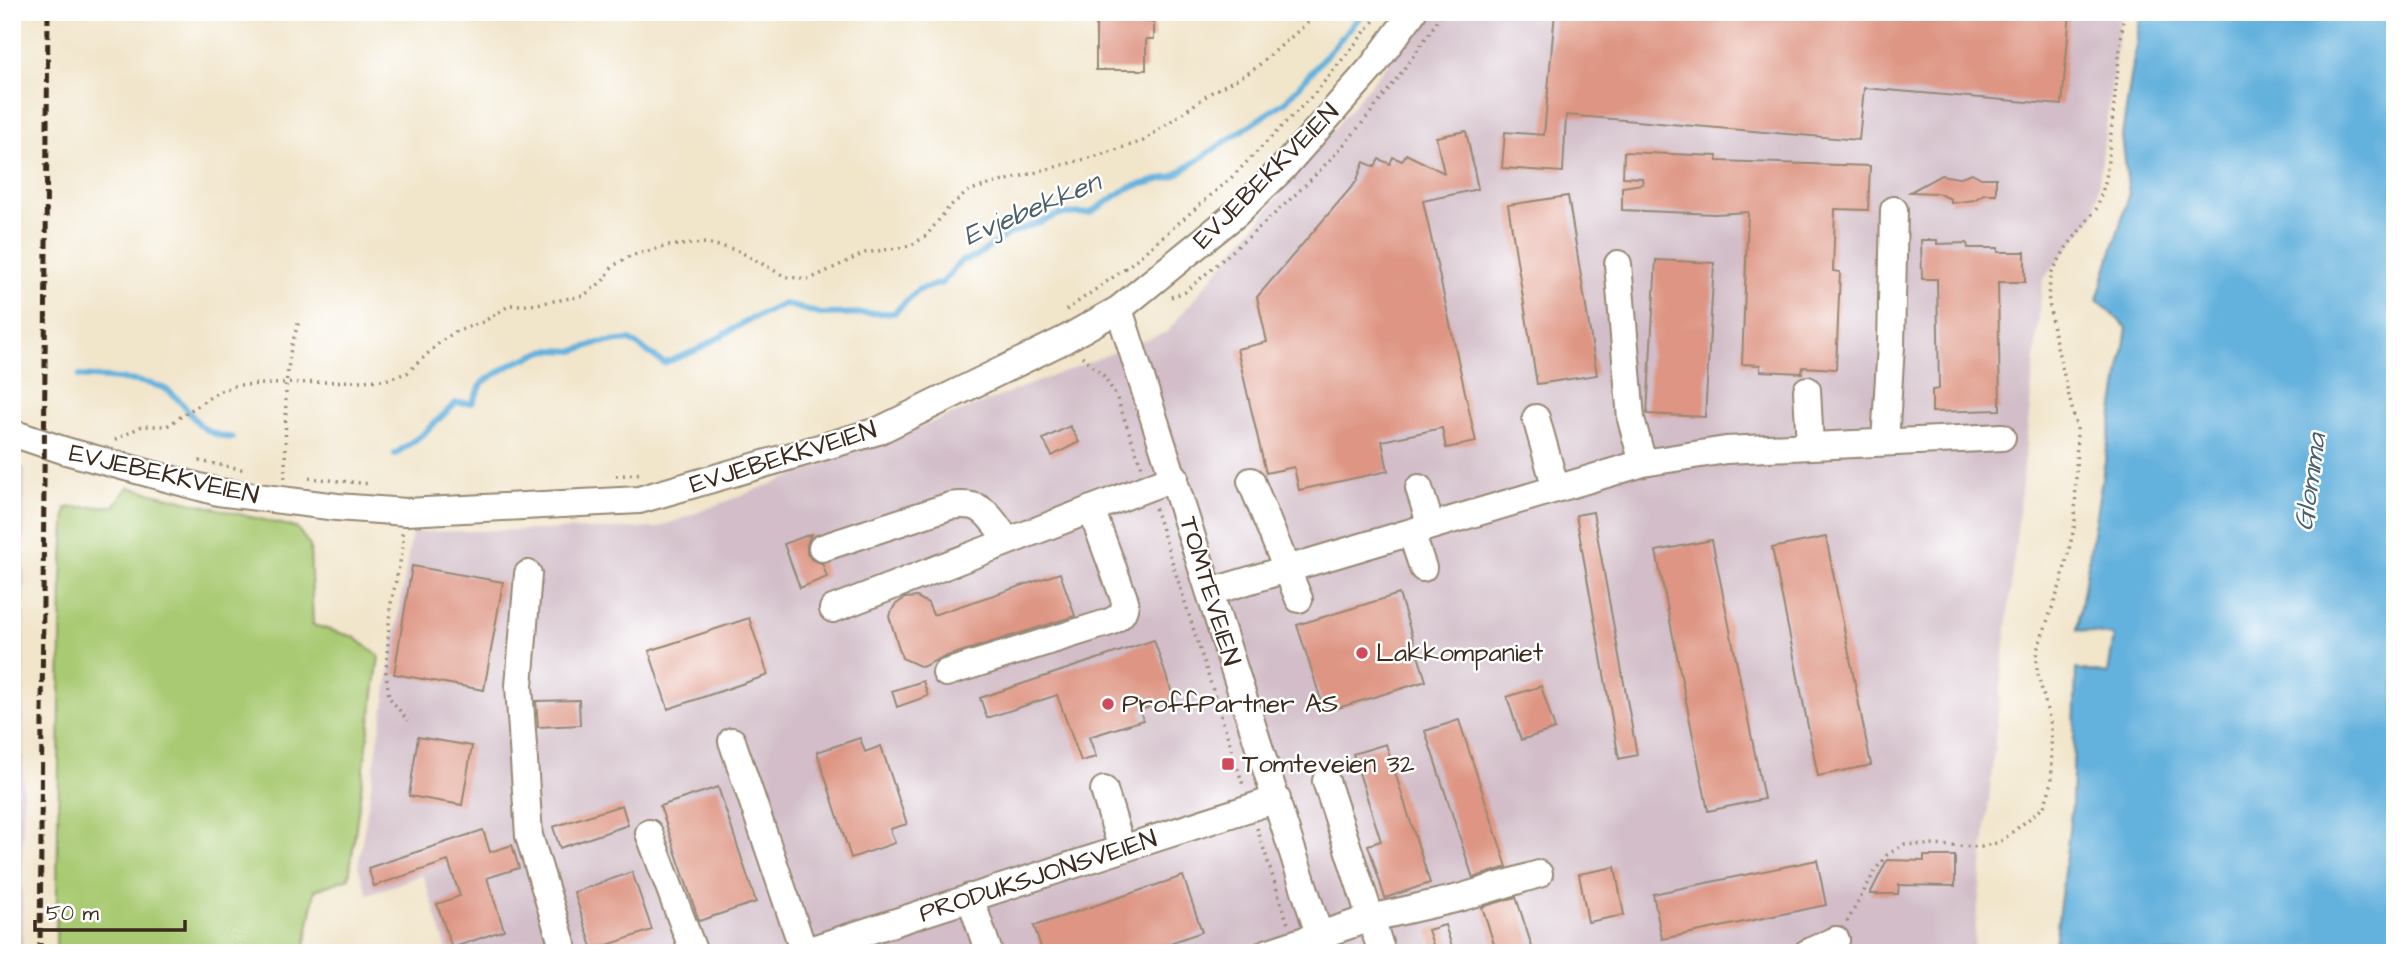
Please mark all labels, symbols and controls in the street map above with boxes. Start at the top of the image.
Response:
street label: EVJEBEKKVEIEN [1185,95,1347,257]
water label: Evjebekken [957,162,1108,255]
street label: EVJEBEKKVEIEN [685,411,881,503]
water label: Glomma [2284,429,2336,533]
street label: EVJEBEKKVEIEN [66,435,262,513]
street label: TOMTEVEIEN [1170,512,1250,670]
place label: Lakkompaniet [1376,635,1544,671]
marker: Lakkompaniet [1354,645,1370,661]
place label: ProffPartner AS [1122,686,1338,722]
marker: ProffPartner AS [1100,696,1116,712]
place label: Tomteveien 32 [1242,746,1415,782]
marker: Tomteveien 32 [1220,756,1236,772]
street label: PRODUKSJONSVEIEN [915,821,1161,931]
scale bar [35,888,186,932]
text: 50 m [46,899,100,928]

